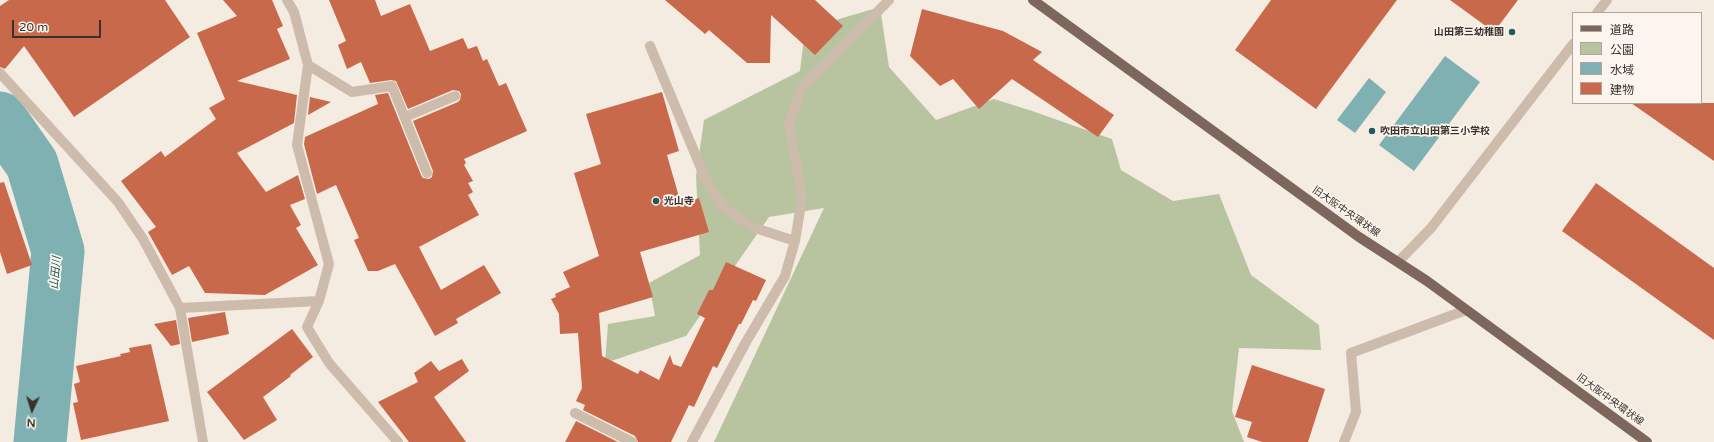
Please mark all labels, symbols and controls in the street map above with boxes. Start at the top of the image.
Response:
scale bar [14,12,103,38]
legend [1572,12,1702,104]
text: 20 m [19,20,48,34]
text: 道路 [1610,23,1634,37]
place label: 山田第三幼稚園 [1434,26,1504,38]
marker: 山田第三幼稚園 [1507,27,1517,37]
text: 公園 [1610,43,1634,57]
text: 水域 [1610,63,1634,77]
text: 建物 [1610,83,1634,97]
place label: 吹田市立山田第三小学校 [1380,125,1490,137]
marker: 吹田市立山田第三小学校 [1367,126,1377,136]
street label: 旧大阪中央環状線 [1310,184,1382,240]
place label: 光山寺 [664,195,694,207]
marker: 光山寺 [651,196,661,206]
water label: 山田川 [48,256,64,290]
street label: 旧大阪中央環状線 [1574,372,1646,428]
north arrow [12,390,52,430]
text: N [26,416,36,429]

